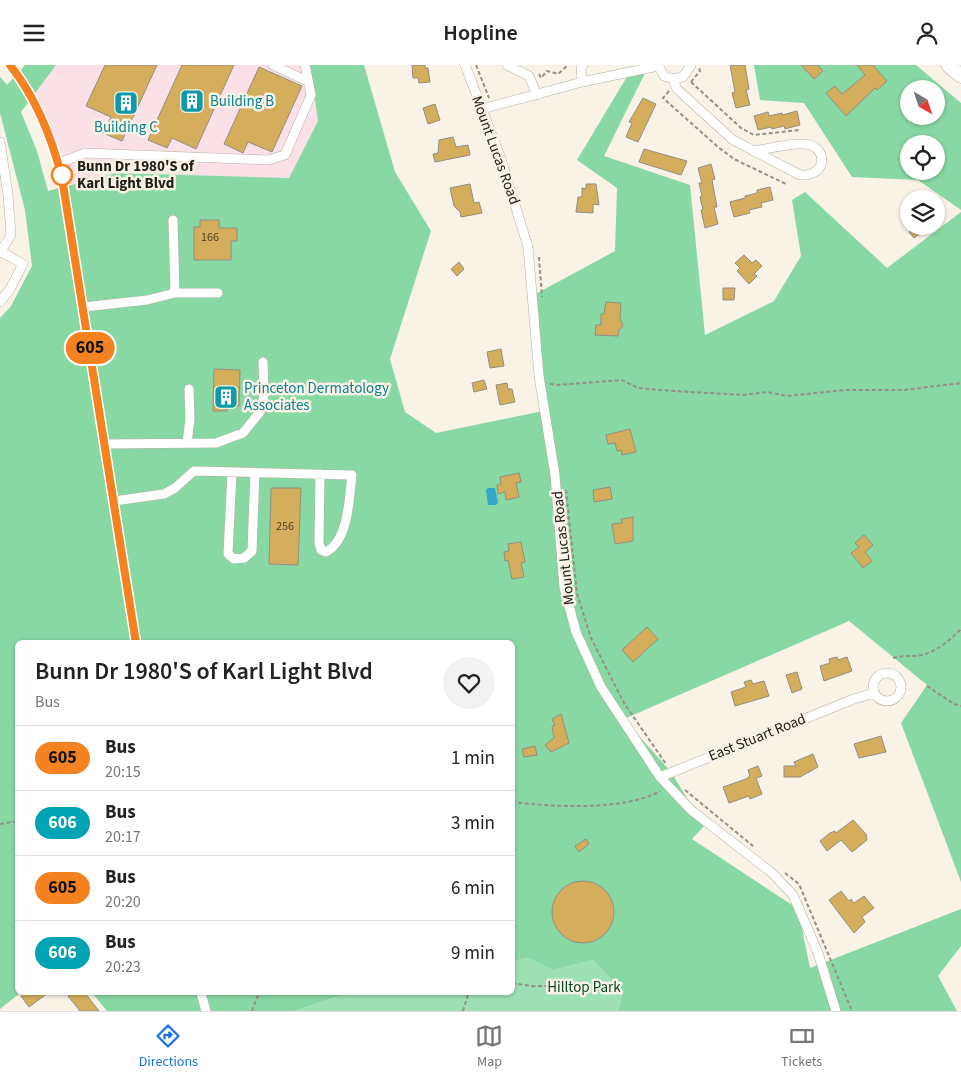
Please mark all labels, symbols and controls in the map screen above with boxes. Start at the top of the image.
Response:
text: Hopline [443,17,518,49]
icon: menu [20,19,48,47]
icon: person [913,19,941,47]
north arrow [900,80,945,125]
map controls [900,80,945,235]
building icon: Building B [179,88,205,114]
building icon: Building C [113,90,139,116]
place label: Building B [210,91,274,112]
street label: Mount Lucas Road [466,93,525,208]
place label: Building C [94,117,158,138]
button: locate [900,135,945,180]
place label: Bunn Dr 1980'S of Karl Light Blvd [77,156,195,194]
marker: Bunn Dr 1980'S of Karl Light Blvd [51,164,73,186]
button: layers [900,190,945,235]
house number: 166 [201,229,219,246]
line badge: 605 [61,332,119,364]
text: 605 [76,335,104,360]
place label: Princeton Dermatology Associates [244,378,389,416]
building icon: Princeton Dermatology Associates [213,384,239,410]
street label: Mount Lucas Road [547,490,580,606]
house number: 256 [276,518,294,535]
text: Bunn Dr 1980'S of Karl Light Blvd [35,654,373,689]
button: heart [443,657,495,709]
text: Bus [35,691,60,713]
street label: East Stuart Road [705,708,809,767]
text: Bus [105,734,136,761]
text: 605 [48,745,77,770]
text: 1 min [451,745,495,772]
text: 20:15 [105,761,141,783]
text: Bus [105,799,136,826]
text: 606 [48,810,77,835]
text: 3 min [451,810,495,837]
text: 20:17 [105,826,141,848]
text: Bus [105,864,136,891]
text: 605 [48,875,77,900]
text: 6 min [451,875,495,902]
text: 20:20 [105,891,141,913]
text: Bus [105,929,136,956]
text: 606 [48,940,77,965]
text: 9 min [451,940,495,967]
text: 20:23 [105,956,141,978]
park label: Hilltop Park [547,977,621,998]
tab: Directions [139,1022,198,1072]
tab: Map [475,1022,503,1072]
tab: Tickets [781,1022,822,1072]

